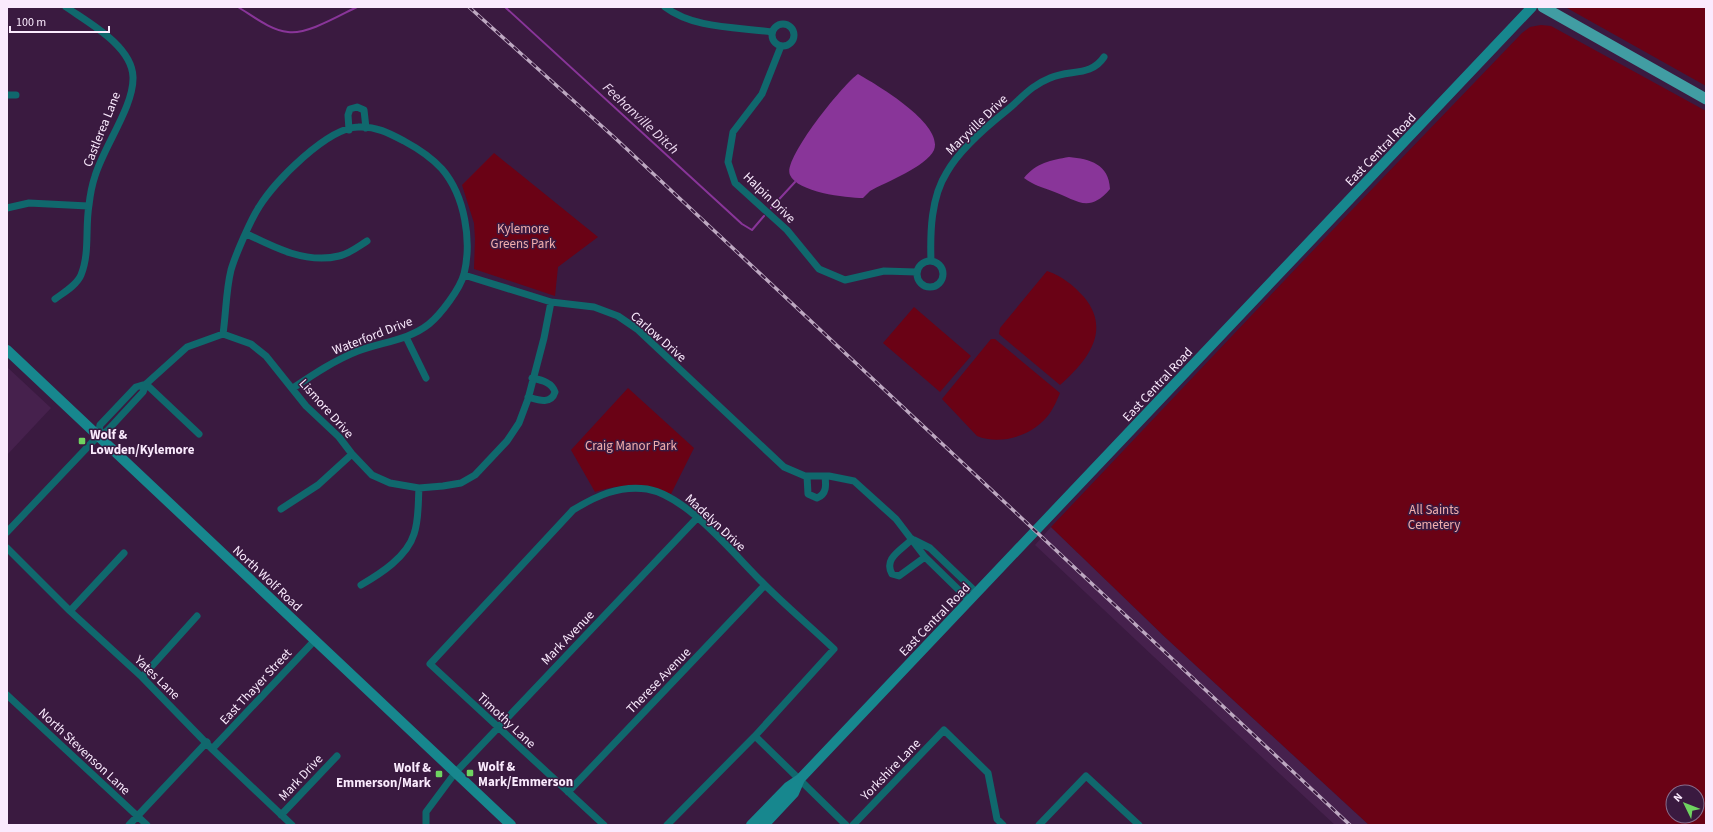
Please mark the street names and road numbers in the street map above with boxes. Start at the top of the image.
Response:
street label: Castlerea Lane [79,89,125,170]
street label: Maryville Drive [942,90,1012,159]
street label: East Central Road [1341,109,1420,190]
street label: Halpin Drive [739,168,800,227]
street label: Carlow Drive [626,307,690,366]
street label: Waterford Drive [330,312,415,360]
street label: East Central Road [1119,344,1197,426]
street label: Lismore Drive [295,375,358,442]
street label: Madelyn Drive [681,490,750,556]
street label: North Wolf Road [229,542,306,616]
street label: East Central Road [895,579,974,660]
street label: Mark Avenue [537,606,598,669]
street label: East Thayer Street [216,644,296,729]
street label: Therese Avenue [622,644,695,718]
street label: Yates Lane [130,651,184,704]
street label: Timothy Lane [473,689,540,753]
street label: North Stevenson Lane [34,704,134,799]
street label: Yorkshire Lane [856,735,925,805]
street label: Mark Drive [274,750,327,805]

